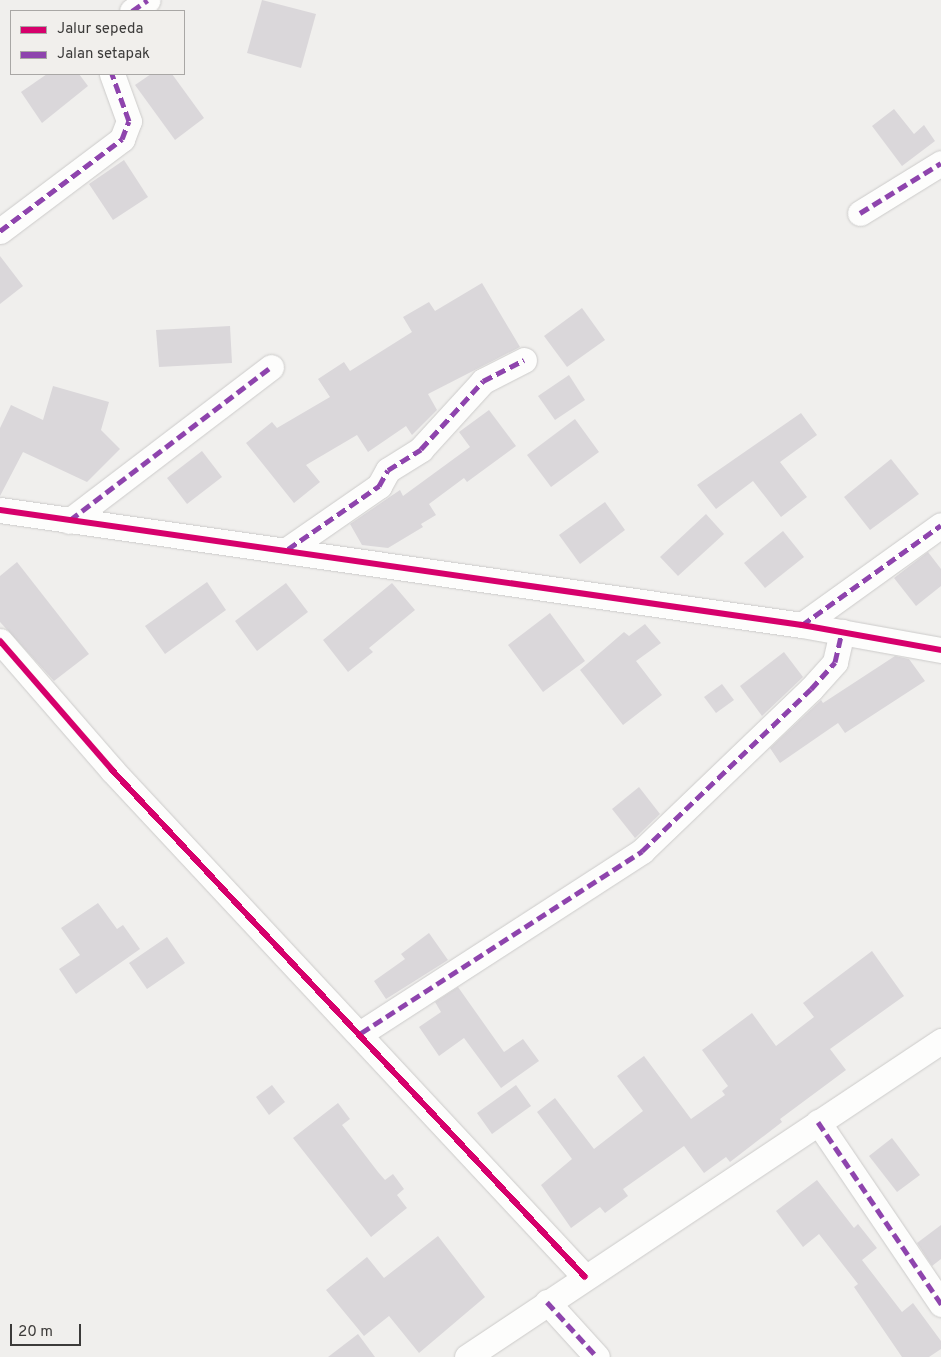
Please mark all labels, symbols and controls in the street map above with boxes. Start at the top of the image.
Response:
legend [10,10,185,75]
text: Jalur sepeda [57,20,143,39]
text: Jalan setapak [57,45,150,64]
scale bar [12,1314,84,1346]
text: 20 m [18,1323,53,1342]

